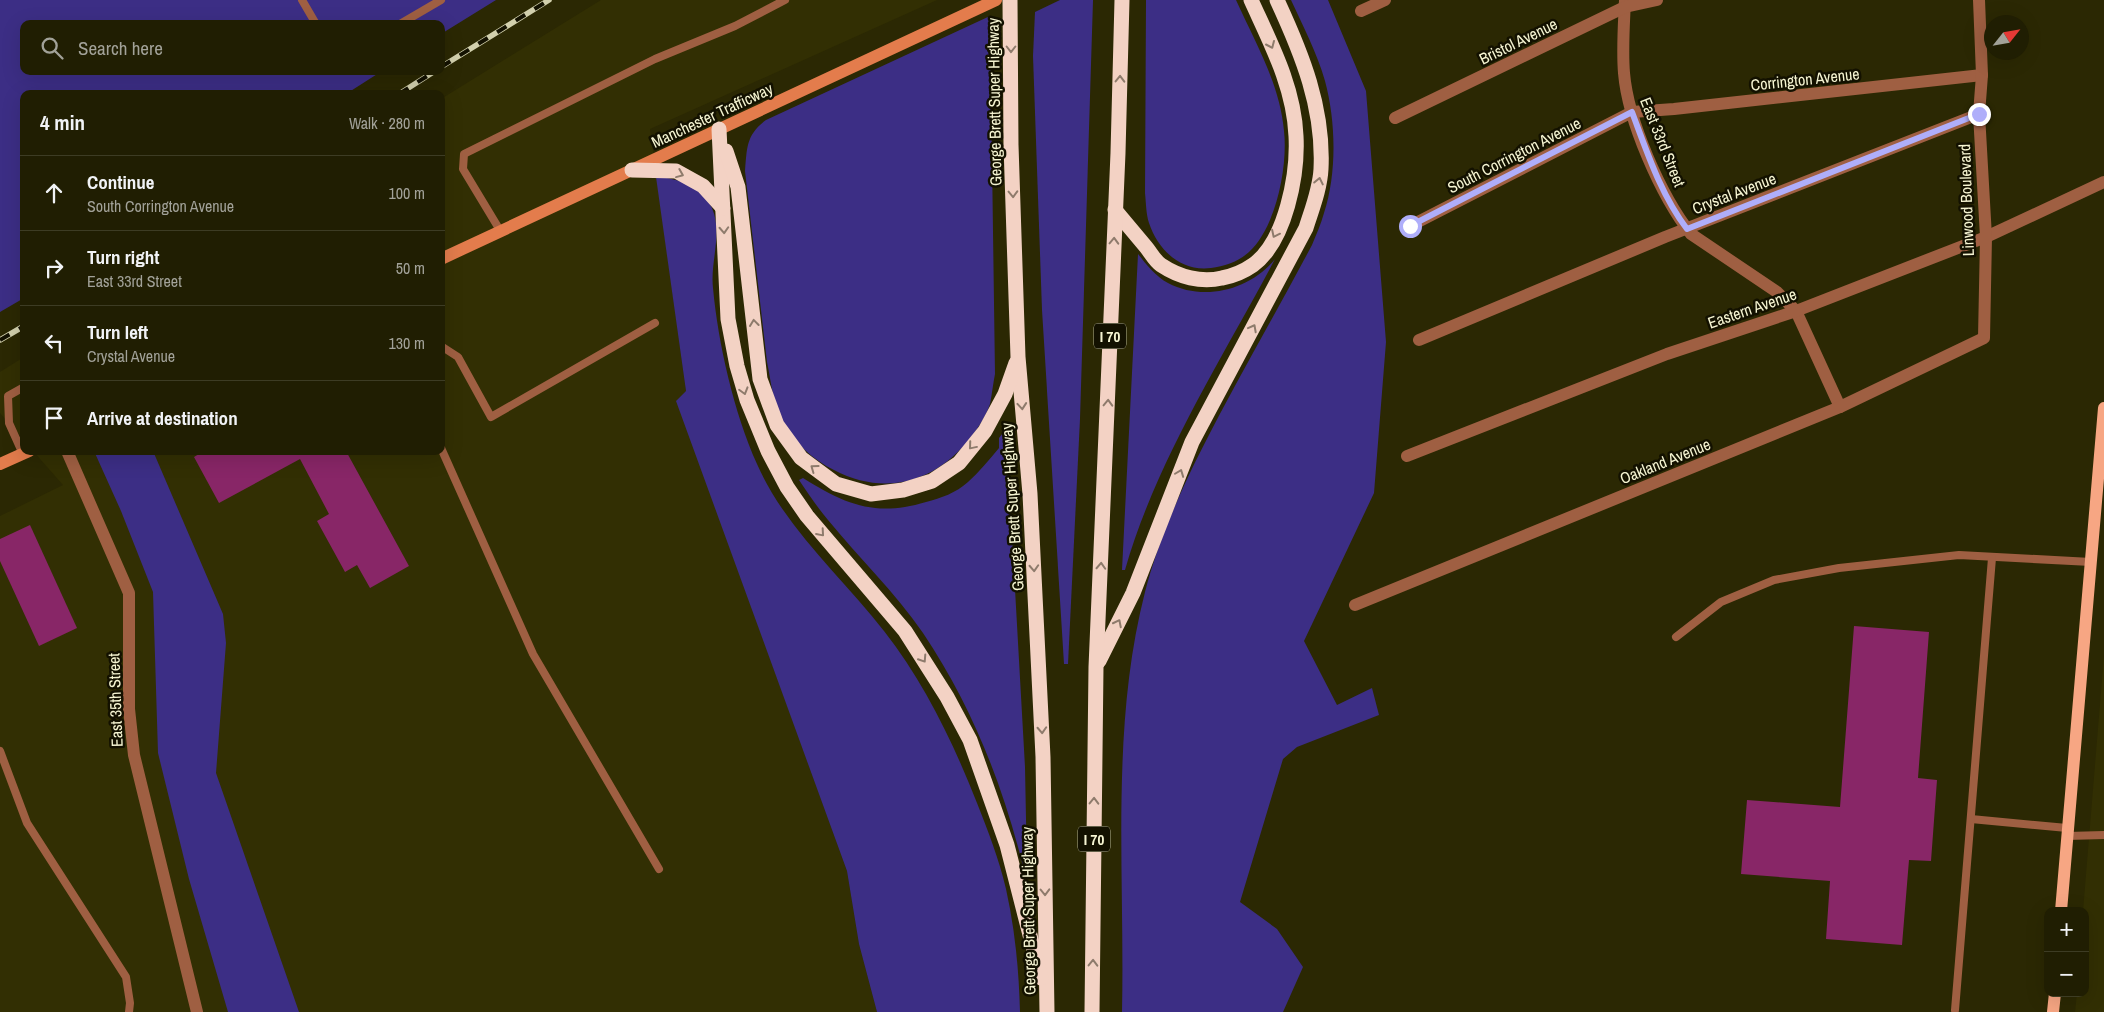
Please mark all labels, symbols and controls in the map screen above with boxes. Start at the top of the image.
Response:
street label: Bristol Avenue [1475,13,1561,69]
north arrow [1984,15,2029,60]
street label: George Brett Super Highway [982,17,1006,186]
search box [20,20,445,75]
icon: search [38,34,66,62]
text: Search here [78,35,163,61]
one-way arrow [1265,40,1276,49]
one-way arrow [1006,45,1016,53]
street label: Corrington Avenue [1750,62,1860,96]
one-way arrow [1115,74,1125,82]
street label: Manchester Trafficway [648,77,777,153]
street label: East 33rd Street [1635,94,1691,190]
route end [1968,103,1991,126]
text: 4 min [40,108,85,137]
text: Walk · 280 m [349,112,425,134]
street label: South Corrington Avenue [1443,112,1585,198]
street label: Linwood Boulevard [1953,143,1979,257]
street label: Crystal Avenue [1689,167,1779,219]
one-way arrow [675,168,683,178]
text: Continue [87,169,155,195]
one-way arrow [1313,176,1324,185]
icon: ahead [40,179,68,207]
text: 100 m [389,182,425,204]
one-way arrow [1007,190,1018,198]
text: South Corrington Avenue [87,195,234,217]
route start [1399,215,1422,238]
one-way arrow [719,227,730,235]
one-way arrow [1271,229,1281,238]
one-way arrow [1108,237,1119,245]
text: Turn right [87,244,159,270]
icon: right [40,254,68,282]
text: 50 m [396,257,425,279]
text: East 33rd Street [87,270,182,292]
street label: Eastern Avenue [1705,283,1799,333]
one-way arrow [749,318,760,326]
text: Turn left [87,319,148,345]
road number: I 70 [1094,324,1126,348]
one-way arrow [1246,324,1256,333]
icon: left [40,329,68,357]
text: 130 m [389,332,425,354]
text: Crystal Avenue [87,345,175,367]
one-way arrow [738,387,749,396]
one-way arrow [1103,399,1113,407]
one-way arrow [1017,402,1028,410]
icon: arrive [40,404,68,432]
text: Arrive at destination [87,405,238,431]
street label: George Brett Super Highway [995,422,1029,592]
street label: Oakland Avenue [1616,433,1714,489]
one-way arrow [969,441,978,450]
one-way arrow [810,465,820,474]
one-way arrow [1174,469,1184,478]
one-way arrow [815,527,824,536]
one-way arrow [1095,561,1106,569]
one-way arrow [1028,564,1039,572]
one-way arrow [1112,620,1122,629]
street label: East 35th Street [102,652,128,747]
one-way arrow [917,653,926,663]
one-way arrow [1036,726,1047,734]
one-way arrow [1089,797,1099,804]
street label: George Brett Super Highway [1016,826,1040,995]
road number: I 70 [1078,826,1110,852]
one-way arrow [1040,889,1050,897]
map controls [2044,907,2089,997]
button: + [2044,907,2089,952]
button: − [2044,952,2089,997]
one-way arrow [1087,959,1098,967]

